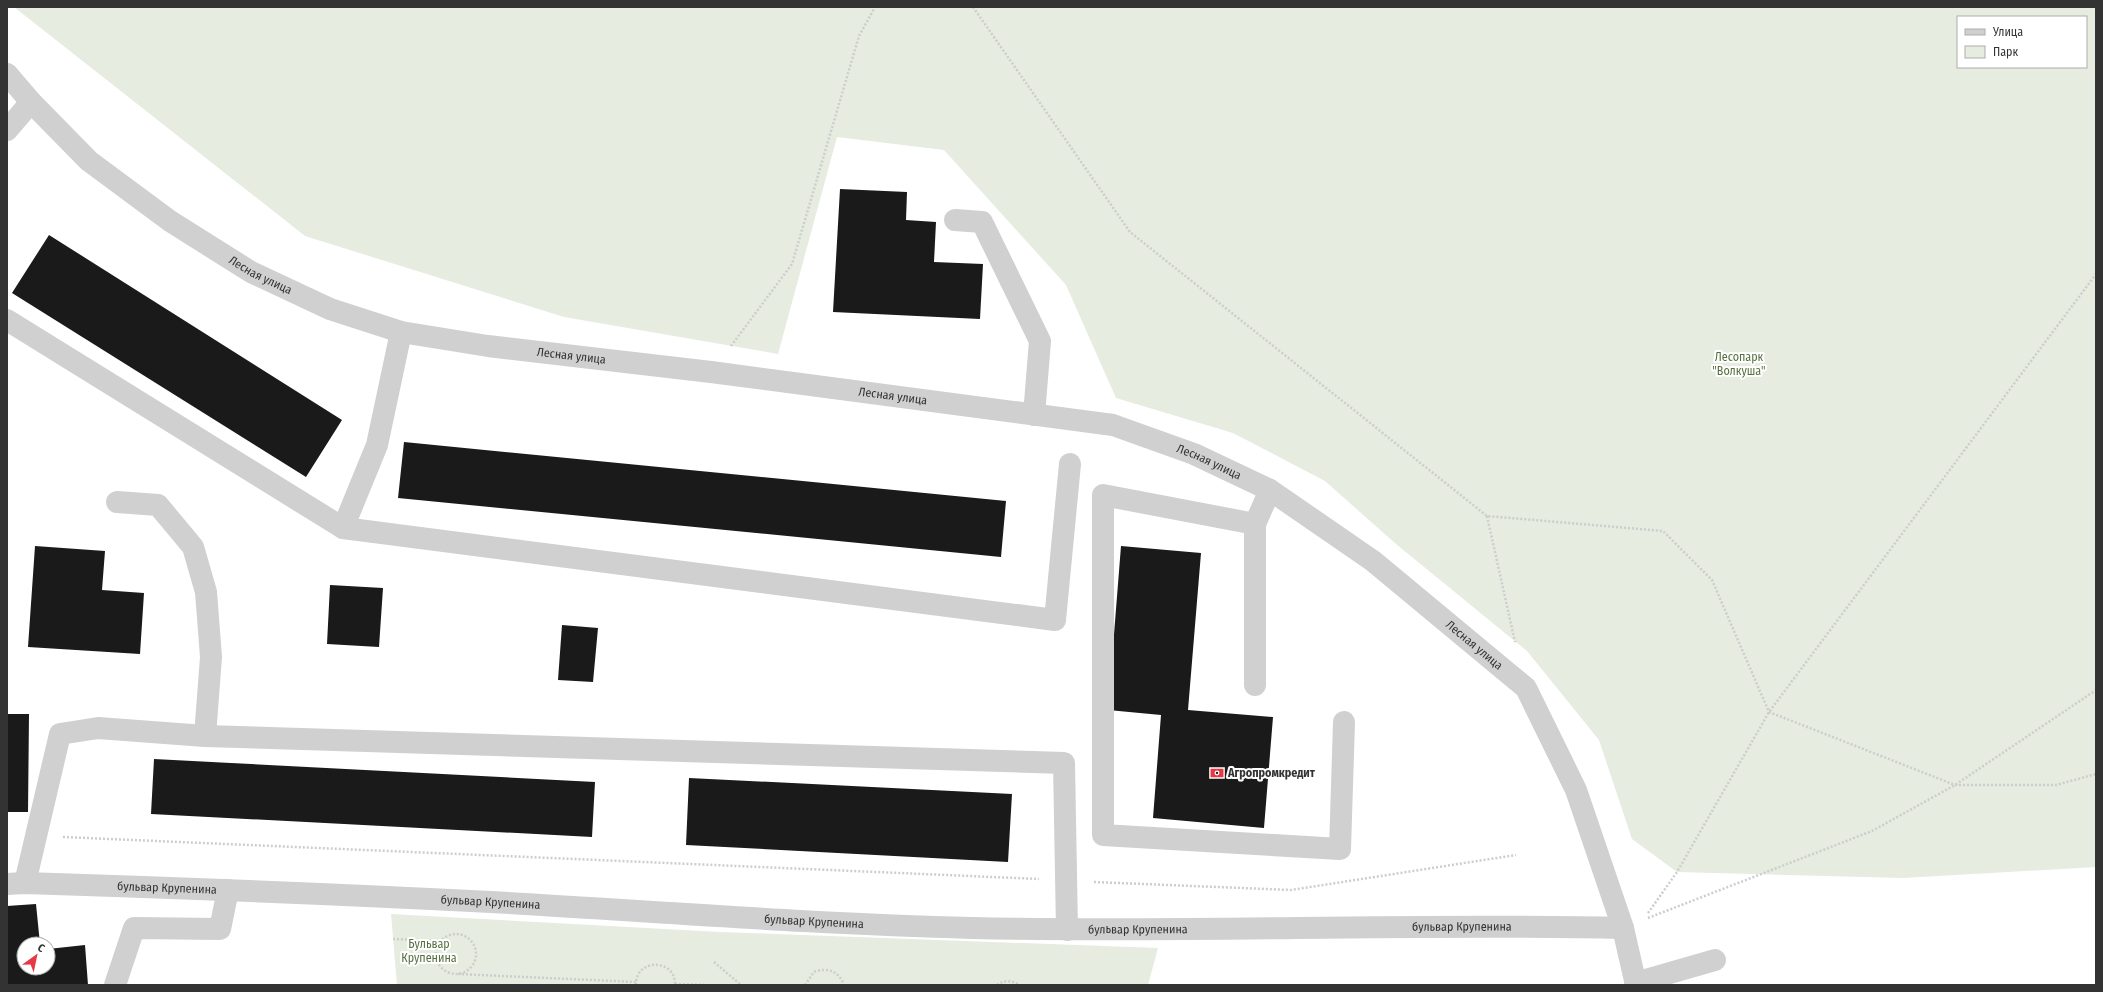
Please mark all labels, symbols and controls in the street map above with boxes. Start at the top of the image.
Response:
legend [1957,16,2087,68]
text: Улица [1992,25,2023,39]
text: Парк [1993,45,2019,59]
street label: Лесная улица [226,253,294,297]
street label: Лесная улица [536,345,607,367]
park label: Лесопарк "Волкуша" [1712,350,1766,378]
street label: Лесная улица [858,384,928,407]
street label: Лесная улица [1175,441,1244,482]
street label: Лесная улица [1443,618,1506,673]
bank icon: Агропромкредит [1209,765,1225,781]
place label: Агропромкредит [1227,766,1316,780]
street label: бульвар Крупенина [117,879,217,897]
street label: бульвар Крупенина [440,892,541,912]
street label: бульвар Крупенина [764,912,864,931]
street label: бульвар Крупенина [1412,920,1512,934]
street label: бульвар Крупенина [1088,922,1188,936]
north arrow [16,936,56,976]
park label: Бульвар Крупенина [401,937,457,965]
text: С [35,941,47,955]

